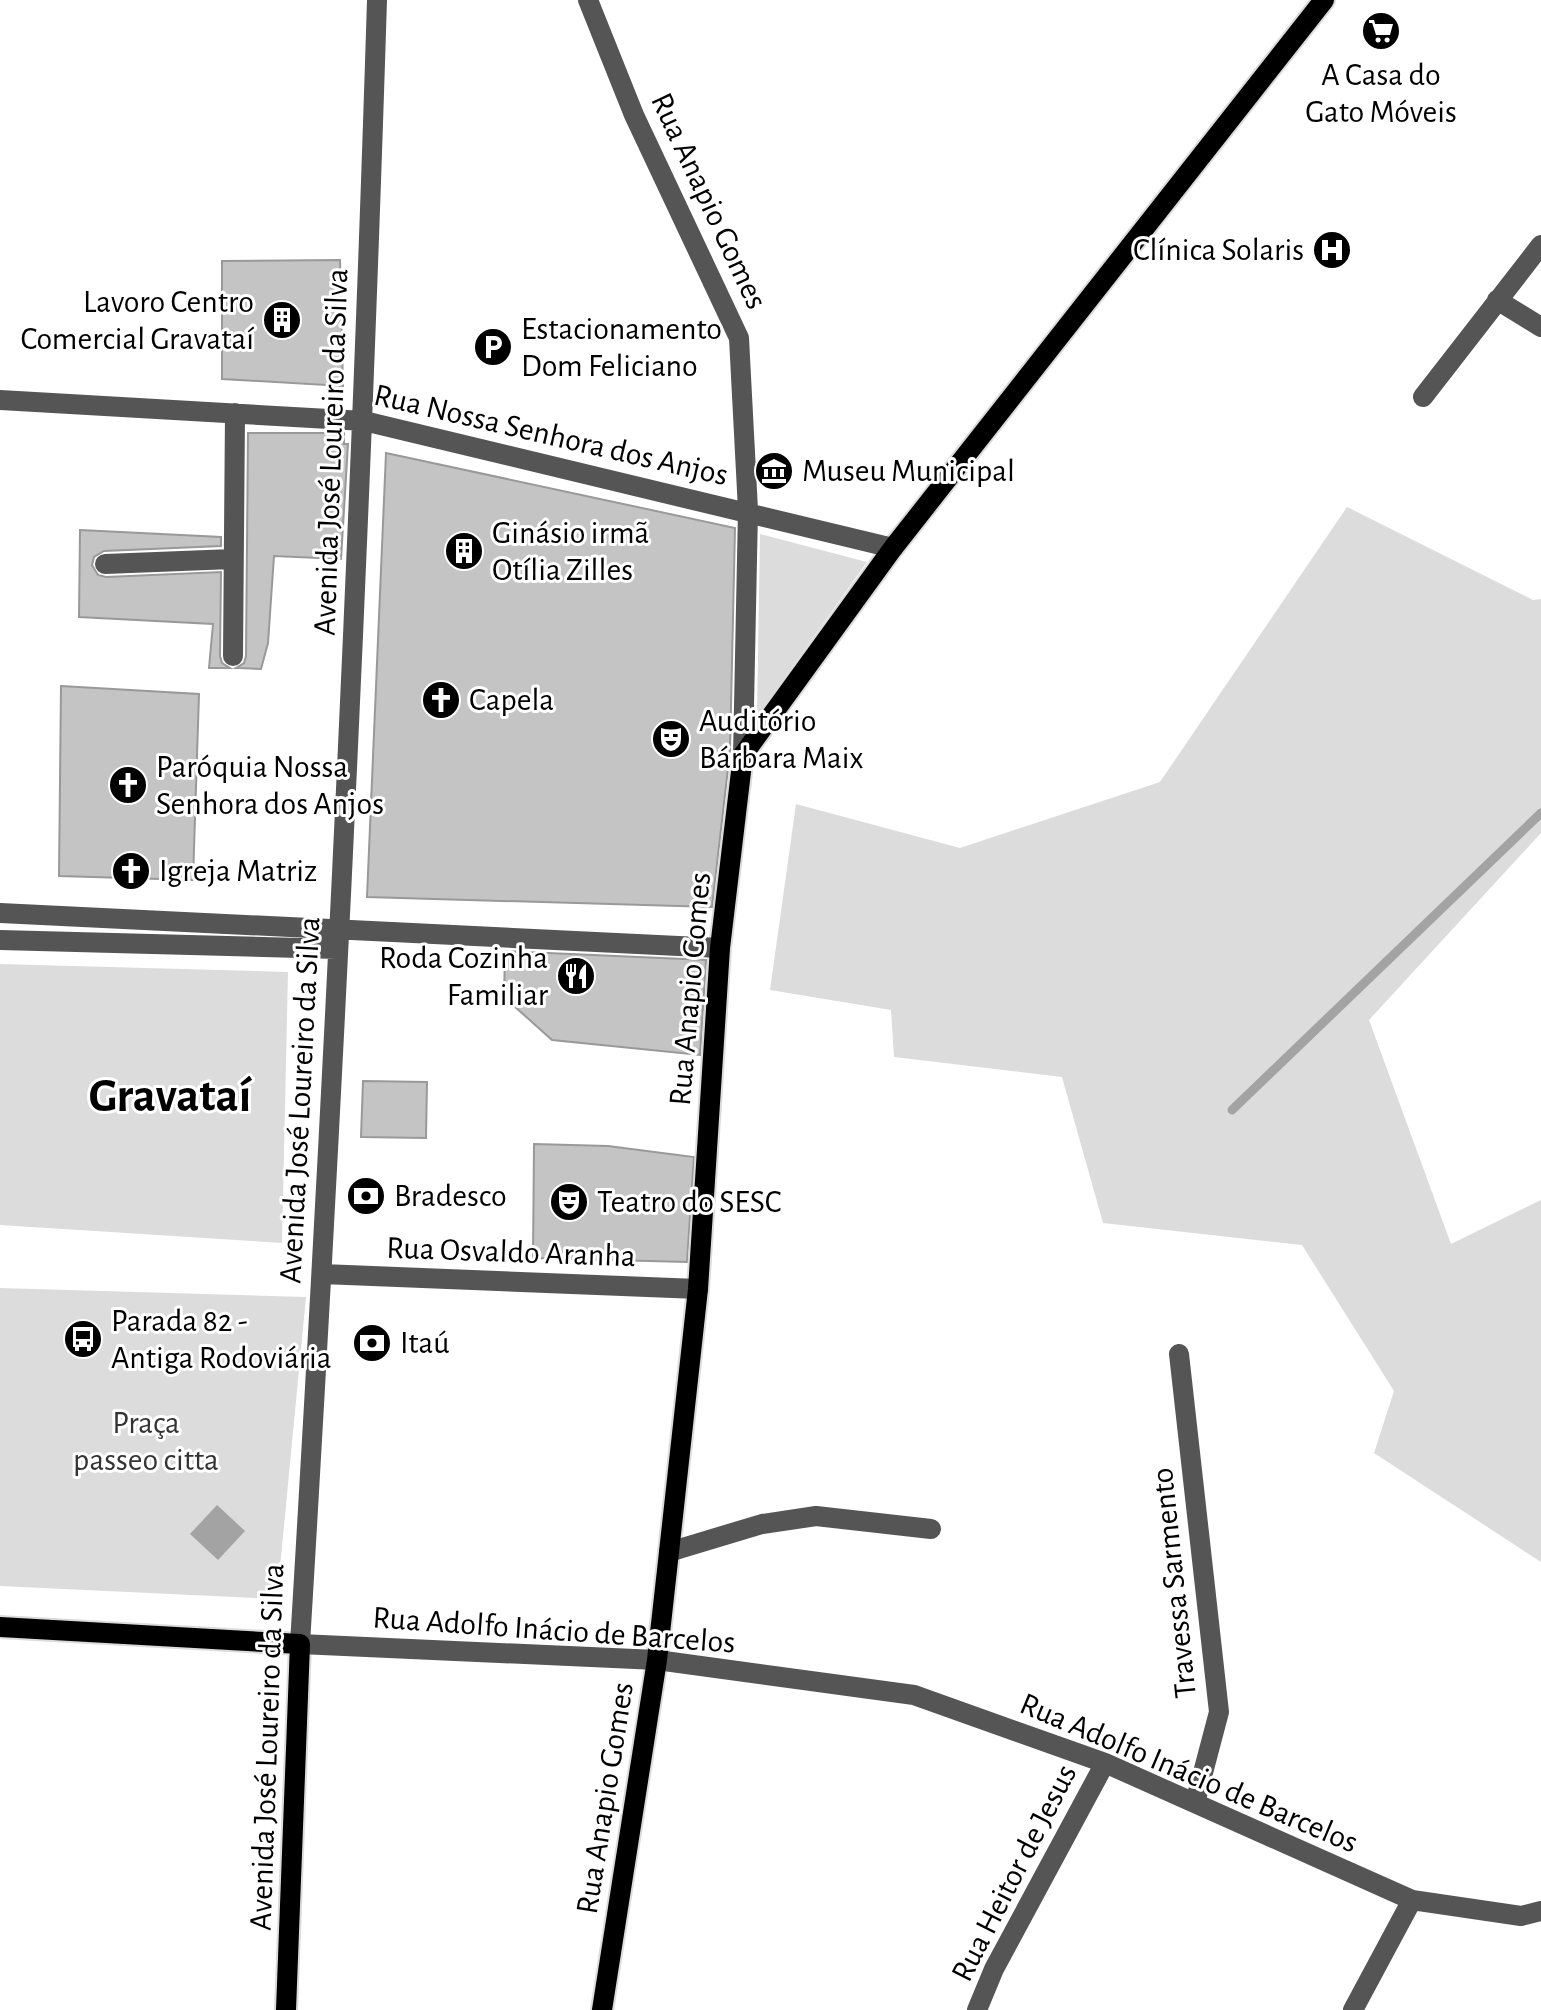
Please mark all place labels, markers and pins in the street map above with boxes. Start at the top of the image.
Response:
supermarket icon: A Casa do Gato Móveis [1360,10,1402,52]
place label: A Casa do Gato Móveis [1305,59,1457,128]
hospital icon: Clínica Solaris [1311,229,1353,271]
place label: Clínica Solaris [1133,234,1304,266]
place label: Lavoro Centro Comercial Gravataí [20,286,254,355]
building icon: Lavoro Centro Comercial Gravataí [261,299,303,341]
place label: Estacionamento Dom Feliciano [521,313,722,382]
parking icon: Estacionamento Dom Feliciano [472,326,514,368]
museum icon: Museu Municipal [753,450,795,492]
place label: Museu Municipal [802,455,1015,487]
place label: Ginásio irmã Otília Zilles [492,517,649,586]
building icon: Ginásio irmã Otília Zilles [443,530,485,572]
church icon: Capela [420,679,462,721]
place label: Capela [469,684,554,716]
place label: Auditório Bárbara Maix [699,705,863,774]
theatre icon: Auditório Bárbara Maix [650,718,692,760]
place label: Paróquia Nossa Senhora dos Anjos [156,751,384,820]
church icon: Paróquia Nossa Senhora dos Anjos [107,764,149,806]
church icon: Igreja Matriz [110,850,152,892]
place label: Igreja Matriz [159,855,317,887]
place label: Roda Cozinha Familiar [379,942,549,1011]
restaurant icon: Roda Cozinha Familiar [555,955,597,997]
bank icon: Bradesco [345,1175,387,1217]
place label: Bradesco [394,1180,507,1212]
theatre icon: Teatro do SESC [548,1181,590,1223]
place label: Teatro do SESC [597,1186,781,1218]
place label: Parada 82 - Antiga Rodoviária [111,1305,332,1374]
bus stop icon: Parada 82 - Antiga Rodoviária [62,1318,104,1360]
bank icon: Itaú [351,1322,393,1364]
place label: Itaú [400,1327,450,1359]

